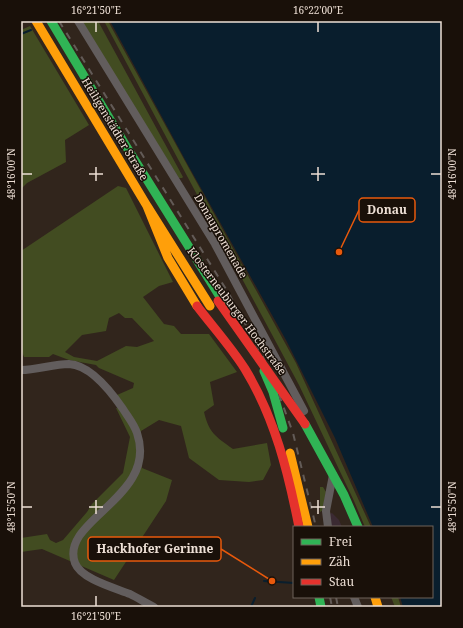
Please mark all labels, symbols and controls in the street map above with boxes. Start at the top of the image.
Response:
text: 16°21'50"E [71,3,121,17]
text: 16°22'00"E [293,3,343,17]
street label: Heiligenstädter Straße [79,75,152,183]
text: 48°16'00"N [4,148,18,200]
text: 48°16'00"N [445,148,459,200]
street label: Donaupromenade [191,191,252,281]
callout: Donau [359,198,415,222]
text: Donau [367,201,407,218]
street label: Klosterneuburger Hochstraße [184,244,291,378]
text: 48°15'50"N [4,481,18,533]
text: 48°15'50"N [445,481,459,533]
legend [293,526,433,598]
text: Frei [329,533,352,550]
callout: Hackhofer Gerinne [88,537,221,561]
text: Hackhofer Gerinne [97,540,214,557]
text: Zäh [329,553,351,570]
text: Stau [329,573,355,590]
text: 16°21'50"E [71,609,121,623]

